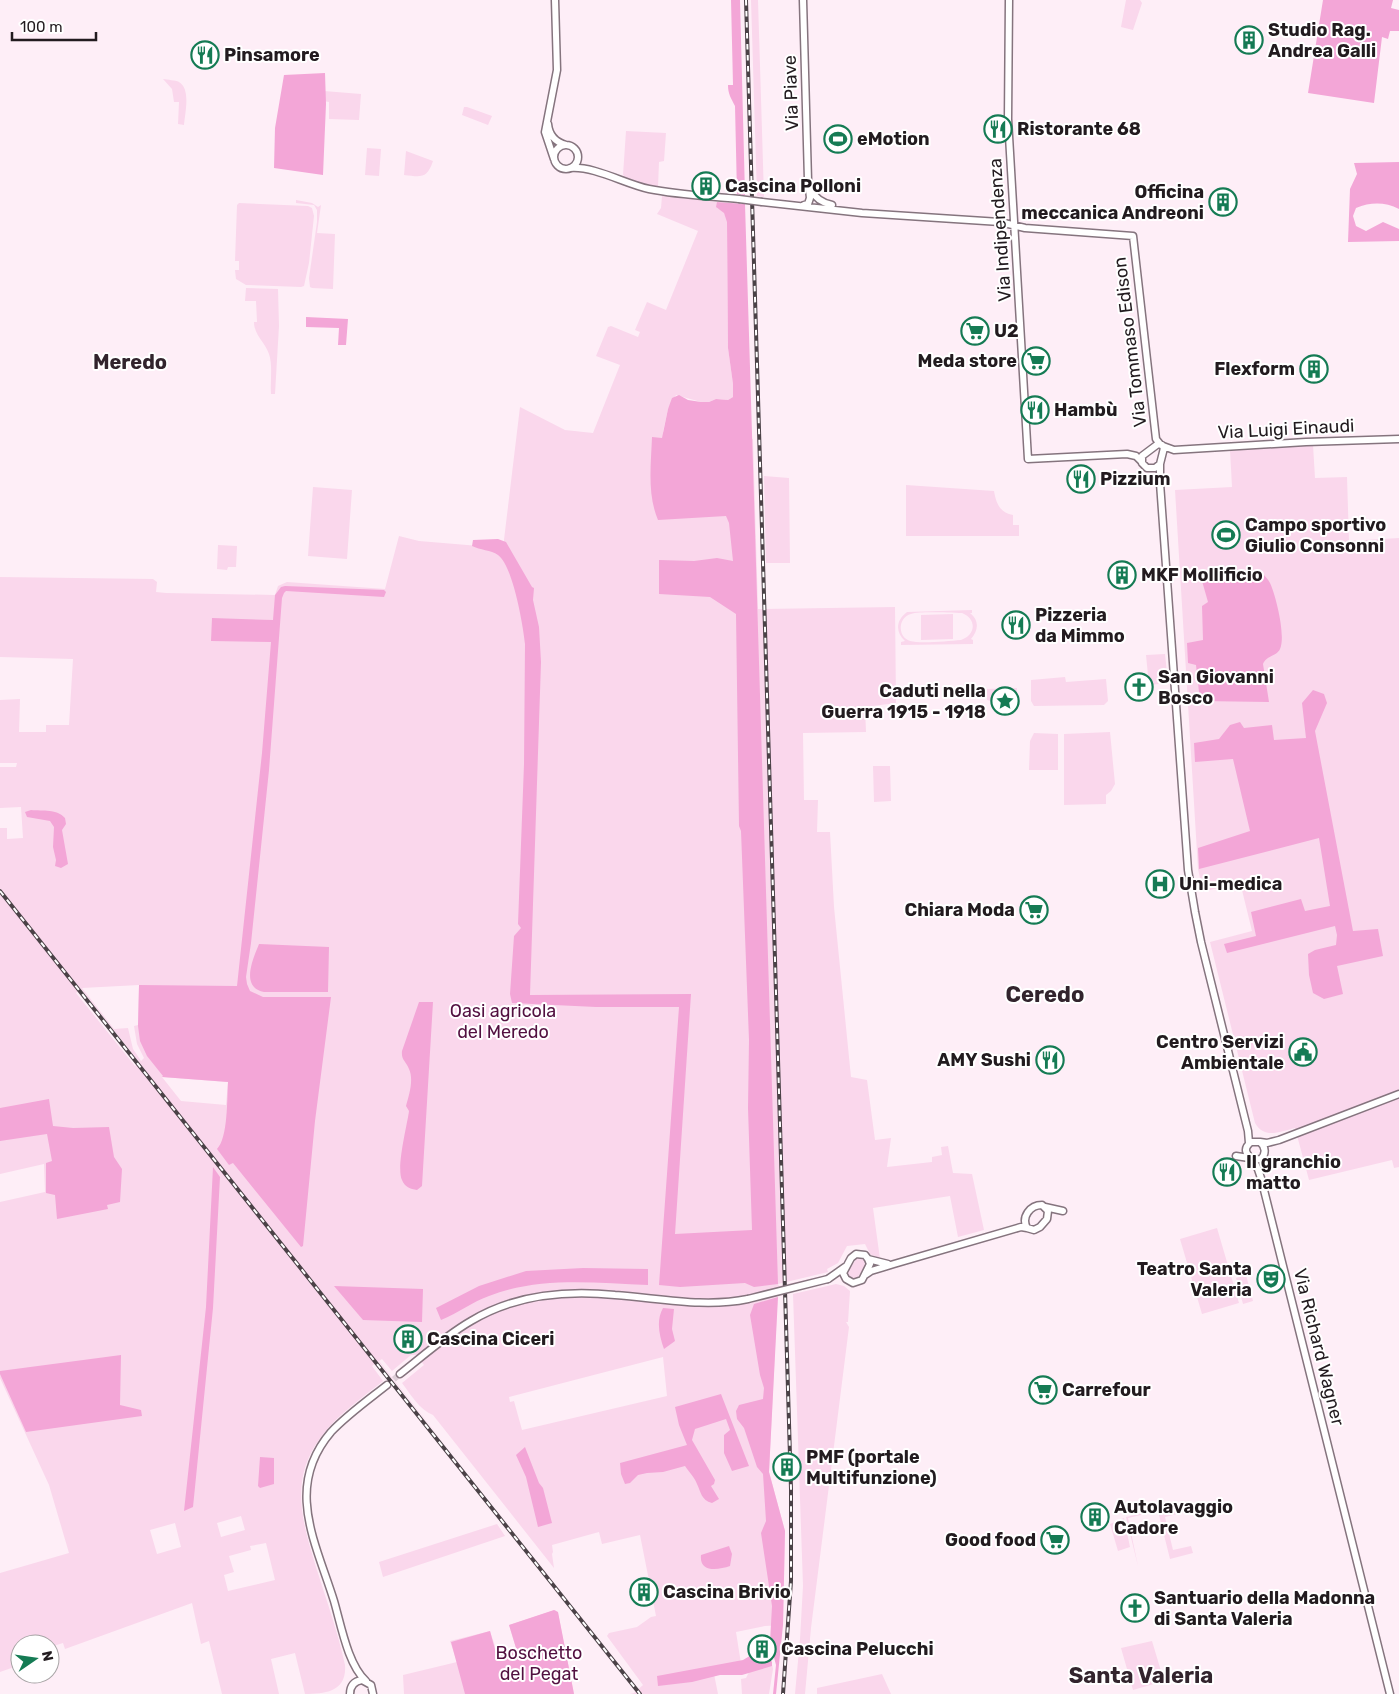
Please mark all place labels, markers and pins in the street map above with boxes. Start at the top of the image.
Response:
place label: Studio Rag. Andrea Galli [1268,19,1376,62]
building icon: Studio Rag. Andrea Galli [1234,25,1264,55]
restaurant icon: Pinsamore [190,40,220,70]
place label: Pinsamore [224,44,320,66]
restaurant icon: Ristorante 68 [983,114,1013,144]
place label: Ristorante 68 [1017,118,1141,140]
sports icon: eMotion [823,124,853,154]
place label: eMotion [857,128,930,150]
building icon: Cascina Polloni [691,171,721,201]
place label: Cascina Polloni [725,175,861,197]
place label: Officina meccanica Andreoni [1021,181,1204,224]
building icon: Officina meccanica Andreoni [1208,187,1238,217]
supermarket icon: U2 [960,316,990,346]
place label: U2 [994,320,1019,342]
supermarket icon: Meda store [1021,346,1051,376]
place label: Meda store [917,350,1017,372]
building icon: Flexform [1299,354,1329,384]
place label: Flexform [1214,358,1295,380]
restaurant icon: Hambù [1020,395,1050,425]
place label: Hambù [1054,399,1117,421]
restaurant icon: Pizzium [1066,464,1096,494]
place label: Pizzium [1100,468,1170,490]
place label: Campo sportivo Giulio Consonni [1245,514,1386,557]
sports icon: Campo sportivo Giulio Consonni [1211,520,1241,550]
building icon: MKF Mollificio [1107,560,1137,590]
place label: MKF Mollificio [1141,564,1263,586]
place label: Pizzeria da Mimmo [1035,604,1125,647]
restaurant icon: Pizzeria da Mimmo [1001,610,1031,640]
place label: San Giovanni Bosco [1158,666,1274,709]
church icon: San Giovanni Bosco [1124,672,1154,702]
place label: Caduti nella Guerra 1915 - 1918 [821,680,986,723]
place icon: Caduti nella Guerra 1915 - 1918 [990,686,1020,716]
hospital icon: Uni-medica [1145,869,1175,899]
place label: Uni-medica [1179,873,1282,895]
supermarket icon: Chiara Moda [1019,895,1049,925]
place label: Chiara Moda [905,899,1015,921]
place label: Centro Servizi Ambientale [1156,1031,1284,1074]
public building icon: Centro Servizi Ambientale [1288,1037,1318,1067]
restaurant icon: AMY Sushi [1035,1045,1065,1075]
place label: AMY Sushi [937,1049,1031,1071]
place label: Il granchio matto [1246,1151,1341,1194]
restaurant icon: Il granchio matto [1212,1157,1242,1187]
place label: Teatro Santa Valeria [1137,1258,1252,1301]
theatre icon: Teatro Santa Valeria [1256,1264,1286,1294]
building icon: Cascina Ciceri [393,1324,423,1354]
place label: Cascina Ciceri [427,1328,554,1350]
supermarket icon: Carrefour [1028,1375,1058,1405]
place label: Carrefour [1062,1379,1151,1401]
place label: PMF (portale Multifunzione) [806,1446,937,1489]
building icon: PMF (portale Multifunzione) [772,1452,802,1482]
place label: Autolavaggio Cadore [1114,1496,1233,1539]
building icon: Autolavaggio Cadore [1080,1502,1110,1532]
supermarket icon: Good food [1040,1525,1070,1555]
place label: Good food [945,1529,1036,1551]
building icon: Cascina Brivio [629,1577,659,1607]
place label: Cascina Brivio [663,1581,791,1603]
place label: Santuario della Madonna di Santa Valeria [1154,1587,1375,1630]
church icon: Santuario della Madonna di Santa Valeria [1120,1593,1150,1623]
building icon: Cascina Pelucchi [747,1634,777,1664]
place label: Cascina Pelucchi [781,1638,934,1660]

